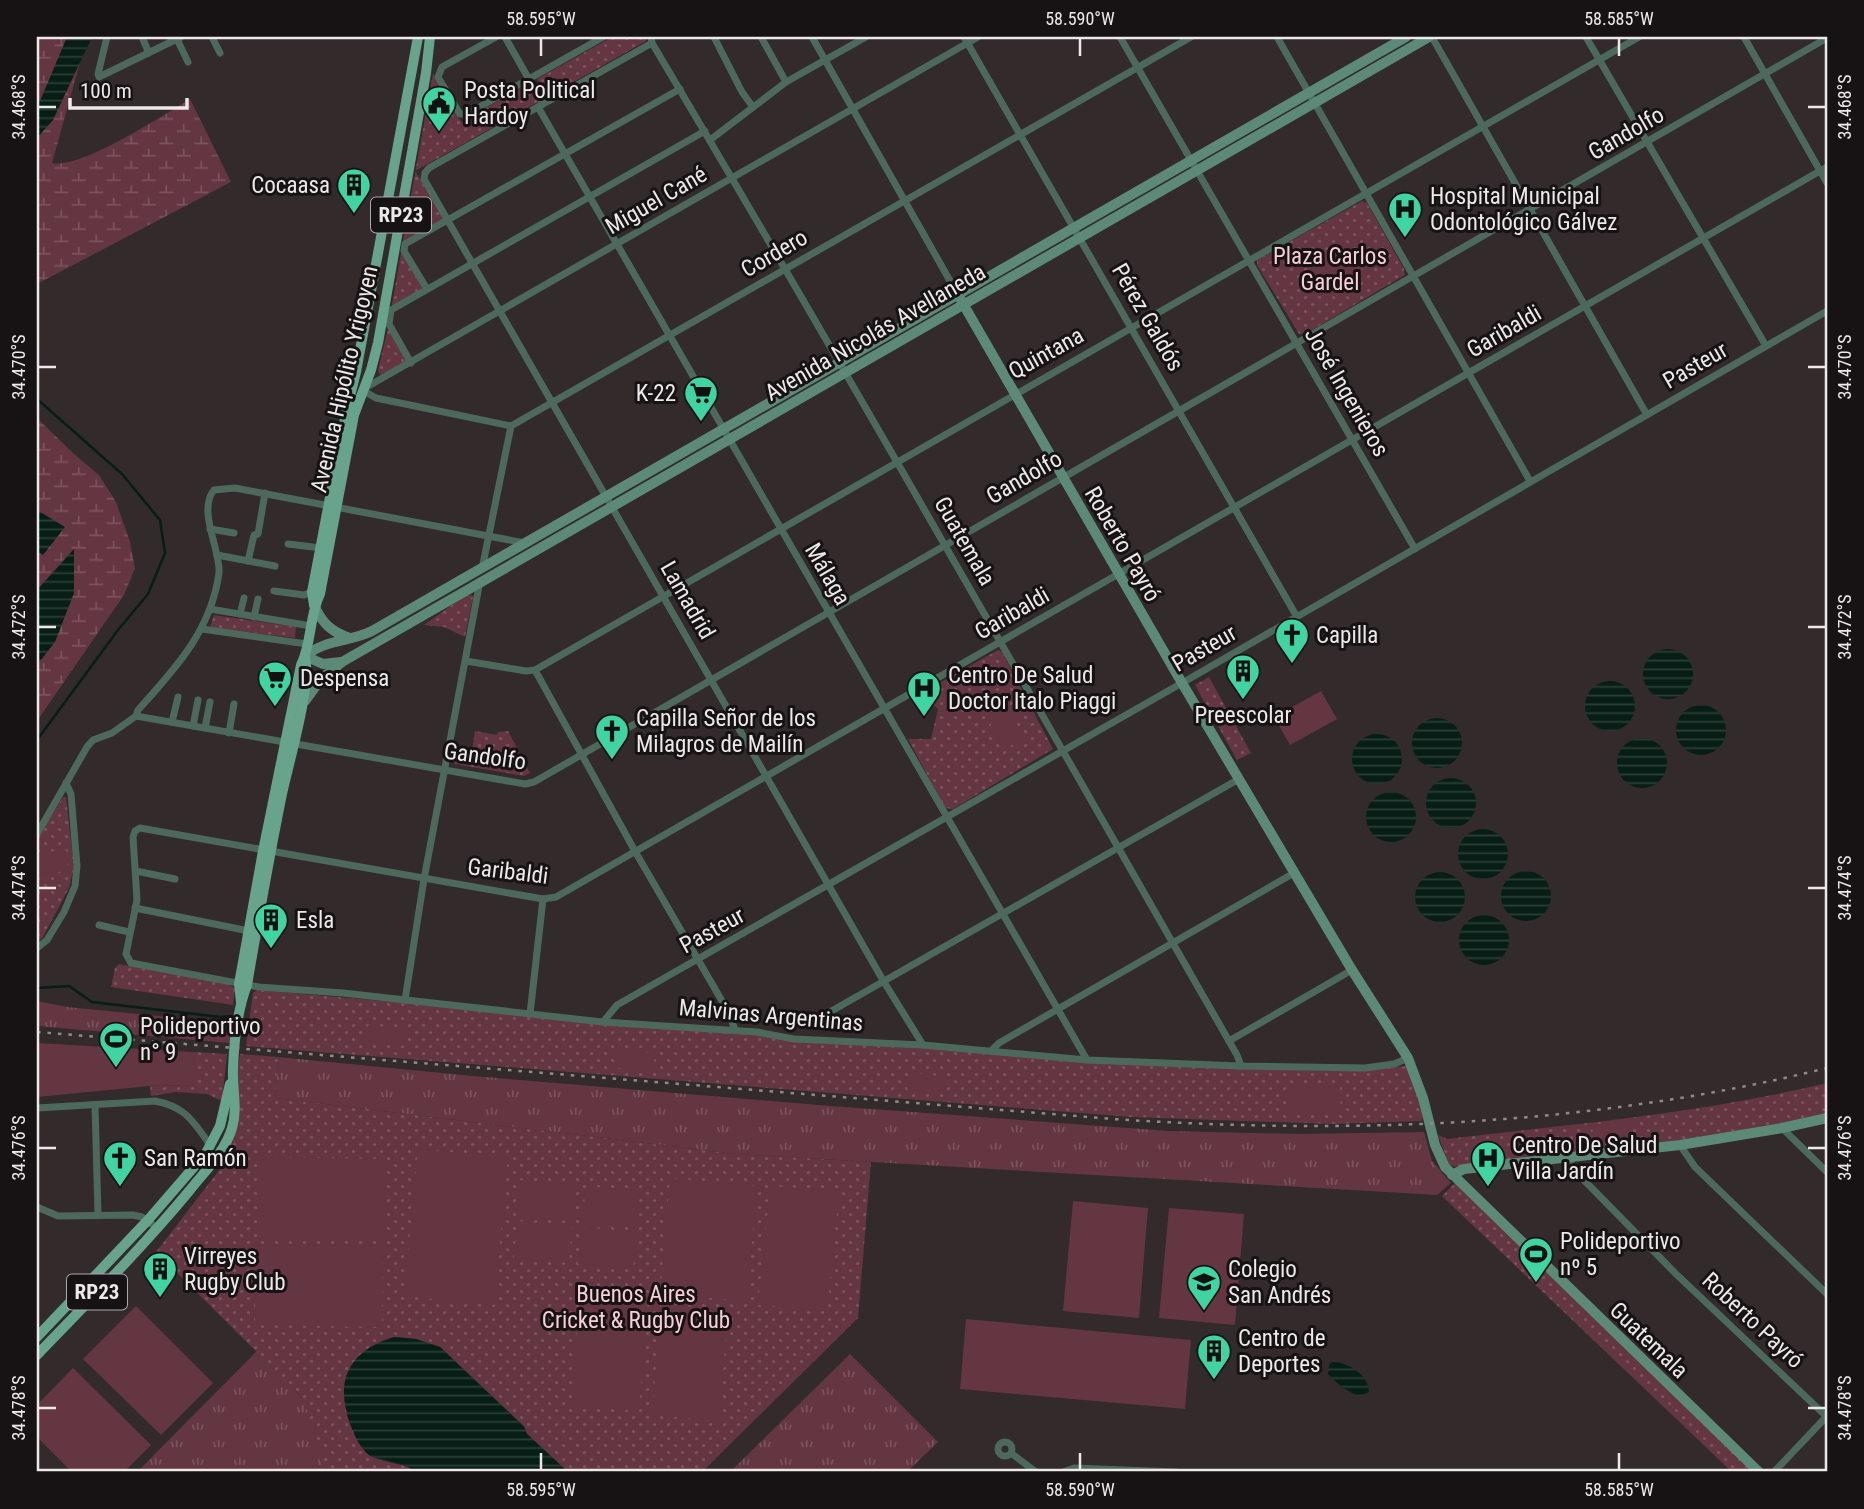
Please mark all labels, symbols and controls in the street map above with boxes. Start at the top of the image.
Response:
text: 58.595°W [506,8,576,29]
text: 58.590°W [1045,8,1115,29]
text: 58.585°W [1584,8,1654,29]
scale bar [70,66,187,110]
text: 34.468°S [8,74,29,140]
text: 34.468°S [1834,74,1855,140]
place label: Posta Political Hardoy [464,77,595,130]
text: 100 m [80,79,132,103]
public building icon: Posta Political Hardoy [420,84,458,133]
street label: Gandolfo [1584,101,1669,166]
street label: Miguel Cané [601,161,712,240]
building icon: Cocaasa [335,166,373,215]
place label: Cocaasa [251,172,330,199]
place label: Hospital Municipal Odontológico Gálvez [1430,183,1617,236]
hospital icon: Hospital Municipal Odontológico Gálvez [1386,190,1424,239]
road number: RP23 [371,198,431,232]
street label: Cordero [736,224,812,283]
park label: Plaza Carlos Gardel [1273,243,1387,296]
street label: Avenida Nicolás Avellaneda [760,258,990,407]
street label: Pérez Galdós [1106,259,1189,376]
street label: Avenida Hipólito Yrigoyen [305,263,384,495]
street label: Garibaldi [1462,299,1546,363]
street label: Quintana [1004,322,1088,385]
street label: José Ingenieros [1299,323,1394,461]
text: 34.470°S [8,334,29,400]
text: 34.470°S [1834,334,1855,400]
street label: Pasteur [1658,336,1732,395]
supermarket icon: K-22 [682,374,720,423]
place label: K-22 [636,380,676,407]
street label: Gandolfo [982,445,1067,510]
street label: Roberto Payró [1079,482,1166,607]
street label: Guatemala [928,492,1001,590]
street label: Málaga [799,538,856,610]
street label: Lamadrid [655,557,721,644]
street label: Garibaldi [970,581,1054,645]
text: 34.472°S [8,594,29,660]
text: 34.472°S [1834,594,1855,660]
church icon: Capilla [1273,616,1311,665]
street label: Pasteur [1167,619,1241,678]
place label: Capilla [1316,622,1378,649]
building icon: Preescolar [1224,652,1262,701]
supermarket icon: Despensa [256,659,294,708]
place label: Centro De Salud Doctor Italo Piaggi [948,662,1116,715]
place label: Despensa [300,665,389,692]
hospital icon: Centro De Salud Doctor Italo Piaggi [905,669,943,718]
place label: Preescolar [1194,702,1292,729]
place label: Capilla Señor de los Milagros de Mailín [636,705,816,758]
church icon: Capilla Señor de los Milagros de Mailín [593,712,631,761]
street label: Gandolfo [442,737,528,776]
street label: Garibaldi [466,853,550,890]
text: 34.474°S [8,855,29,921]
text: 34.474°S [1834,855,1855,921]
building icon: Esla [252,901,290,950]
street label: Pasteur [675,902,749,959]
place label: Esla [296,907,334,934]
street label: Malvinas Argentinas [678,994,864,1037]
place label: Polideportivo n° 9 [140,1013,261,1066]
sports icon: Polideportivo n° 9 [97,1020,135,1069]
text: 34.476°S [8,1115,29,1181]
text: 34.476°S [1834,1115,1855,1181]
place label: Centro De Salud Villa Jardín [1512,1132,1657,1185]
church icon: San Ramón [101,1139,139,1188]
hospital icon: Centro De Salud Villa Jardín [1469,1139,1507,1188]
place label: San Ramón [144,1145,247,1172]
place label: Polideportivo nº 5 [1560,1228,1681,1281]
sports icon: Polideportivo nº 5 [1517,1235,1555,1284]
place label: Virreyes Rugby Club [184,1243,286,1296]
building icon: Virreyes Rugby Club [141,1250,179,1299]
place label: Colegio San Andrés [1228,1256,1331,1309]
school or university icon: Colegio San Andrés [1185,1263,1223,1312]
street label: Roberto Payró [1697,1267,1809,1374]
road number: RP23 [67,1274,127,1310]
park label: Buenos Aires Cricket & Rugby Club [542,1281,730,1334]
street label: Guatemala [1604,1297,1693,1384]
place label: Centro de Deportes [1238,1325,1326,1378]
building icon: Centro de Deportes [1195,1332,1233,1381]
text: 34.478°S [8,1375,29,1441]
text: 34.478°S [1834,1375,1855,1441]
text: 58.595°W [506,1479,576,1500]
text: 58.590°W [1045,1479,1115,1500]
text: 58.585°W [1584,1479,1654,1500]

